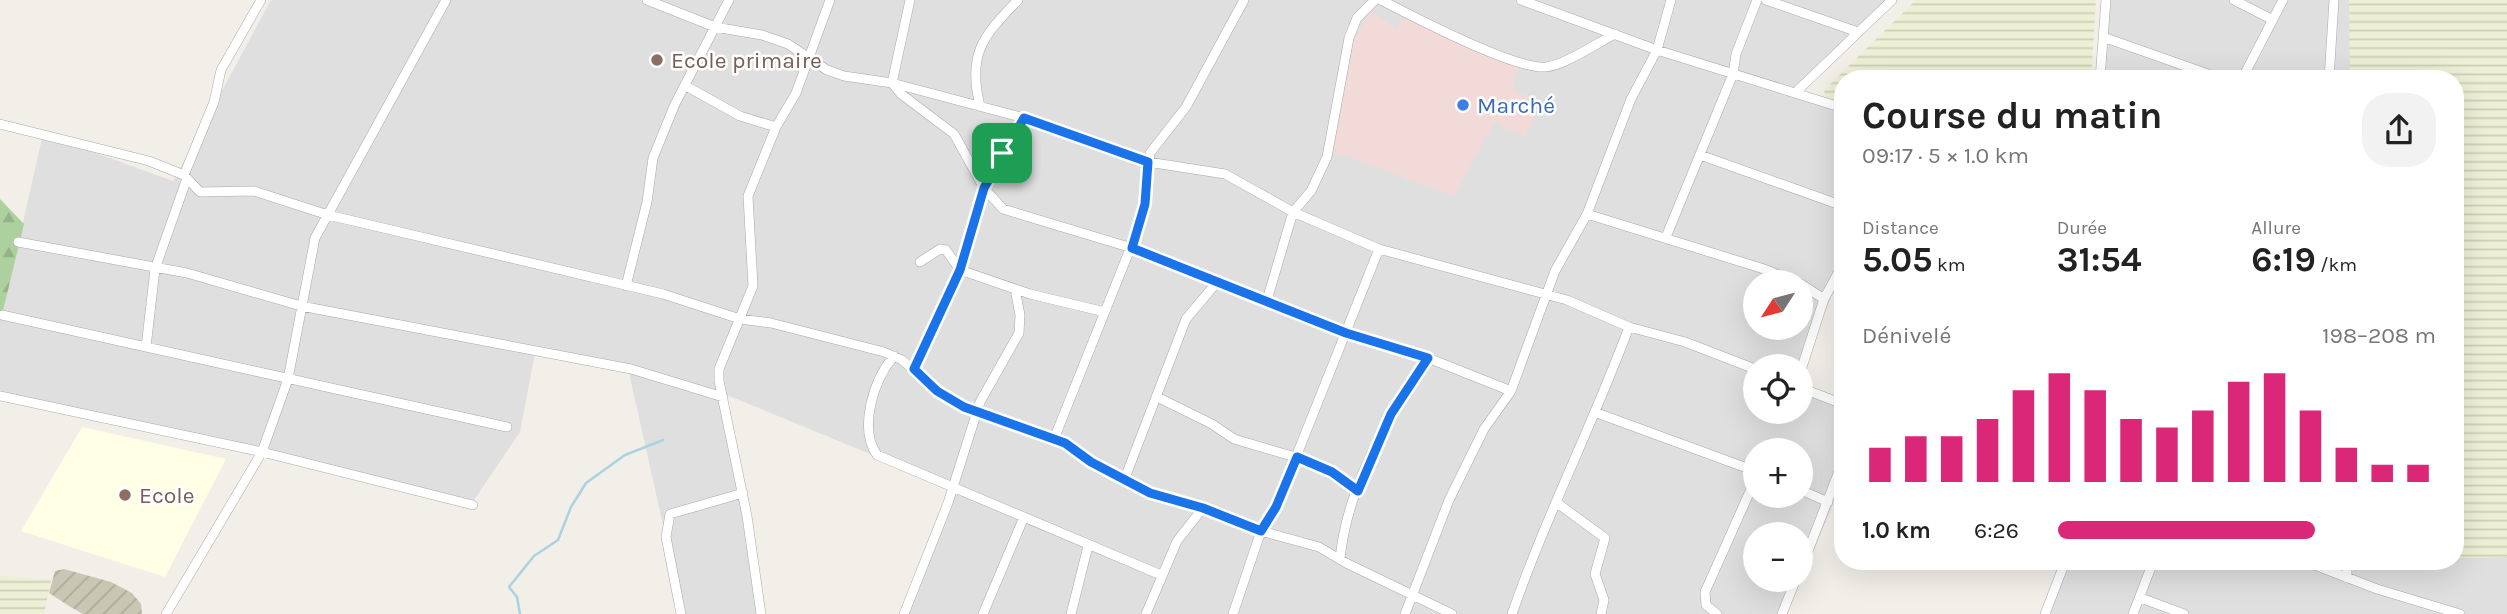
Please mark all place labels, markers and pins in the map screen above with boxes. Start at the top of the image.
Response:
place label: Ecole primaire [671,47,822,74]
marker: Ecole primaire [649,52,665,68]
place label: Marché [1477,92,1555,119]
marker: Marché [1455,97,1471,113]
pin [972,123,1032,183]
place label: Ecole [139,482,195,509]
marker: Ecole [117,487,133,503]

